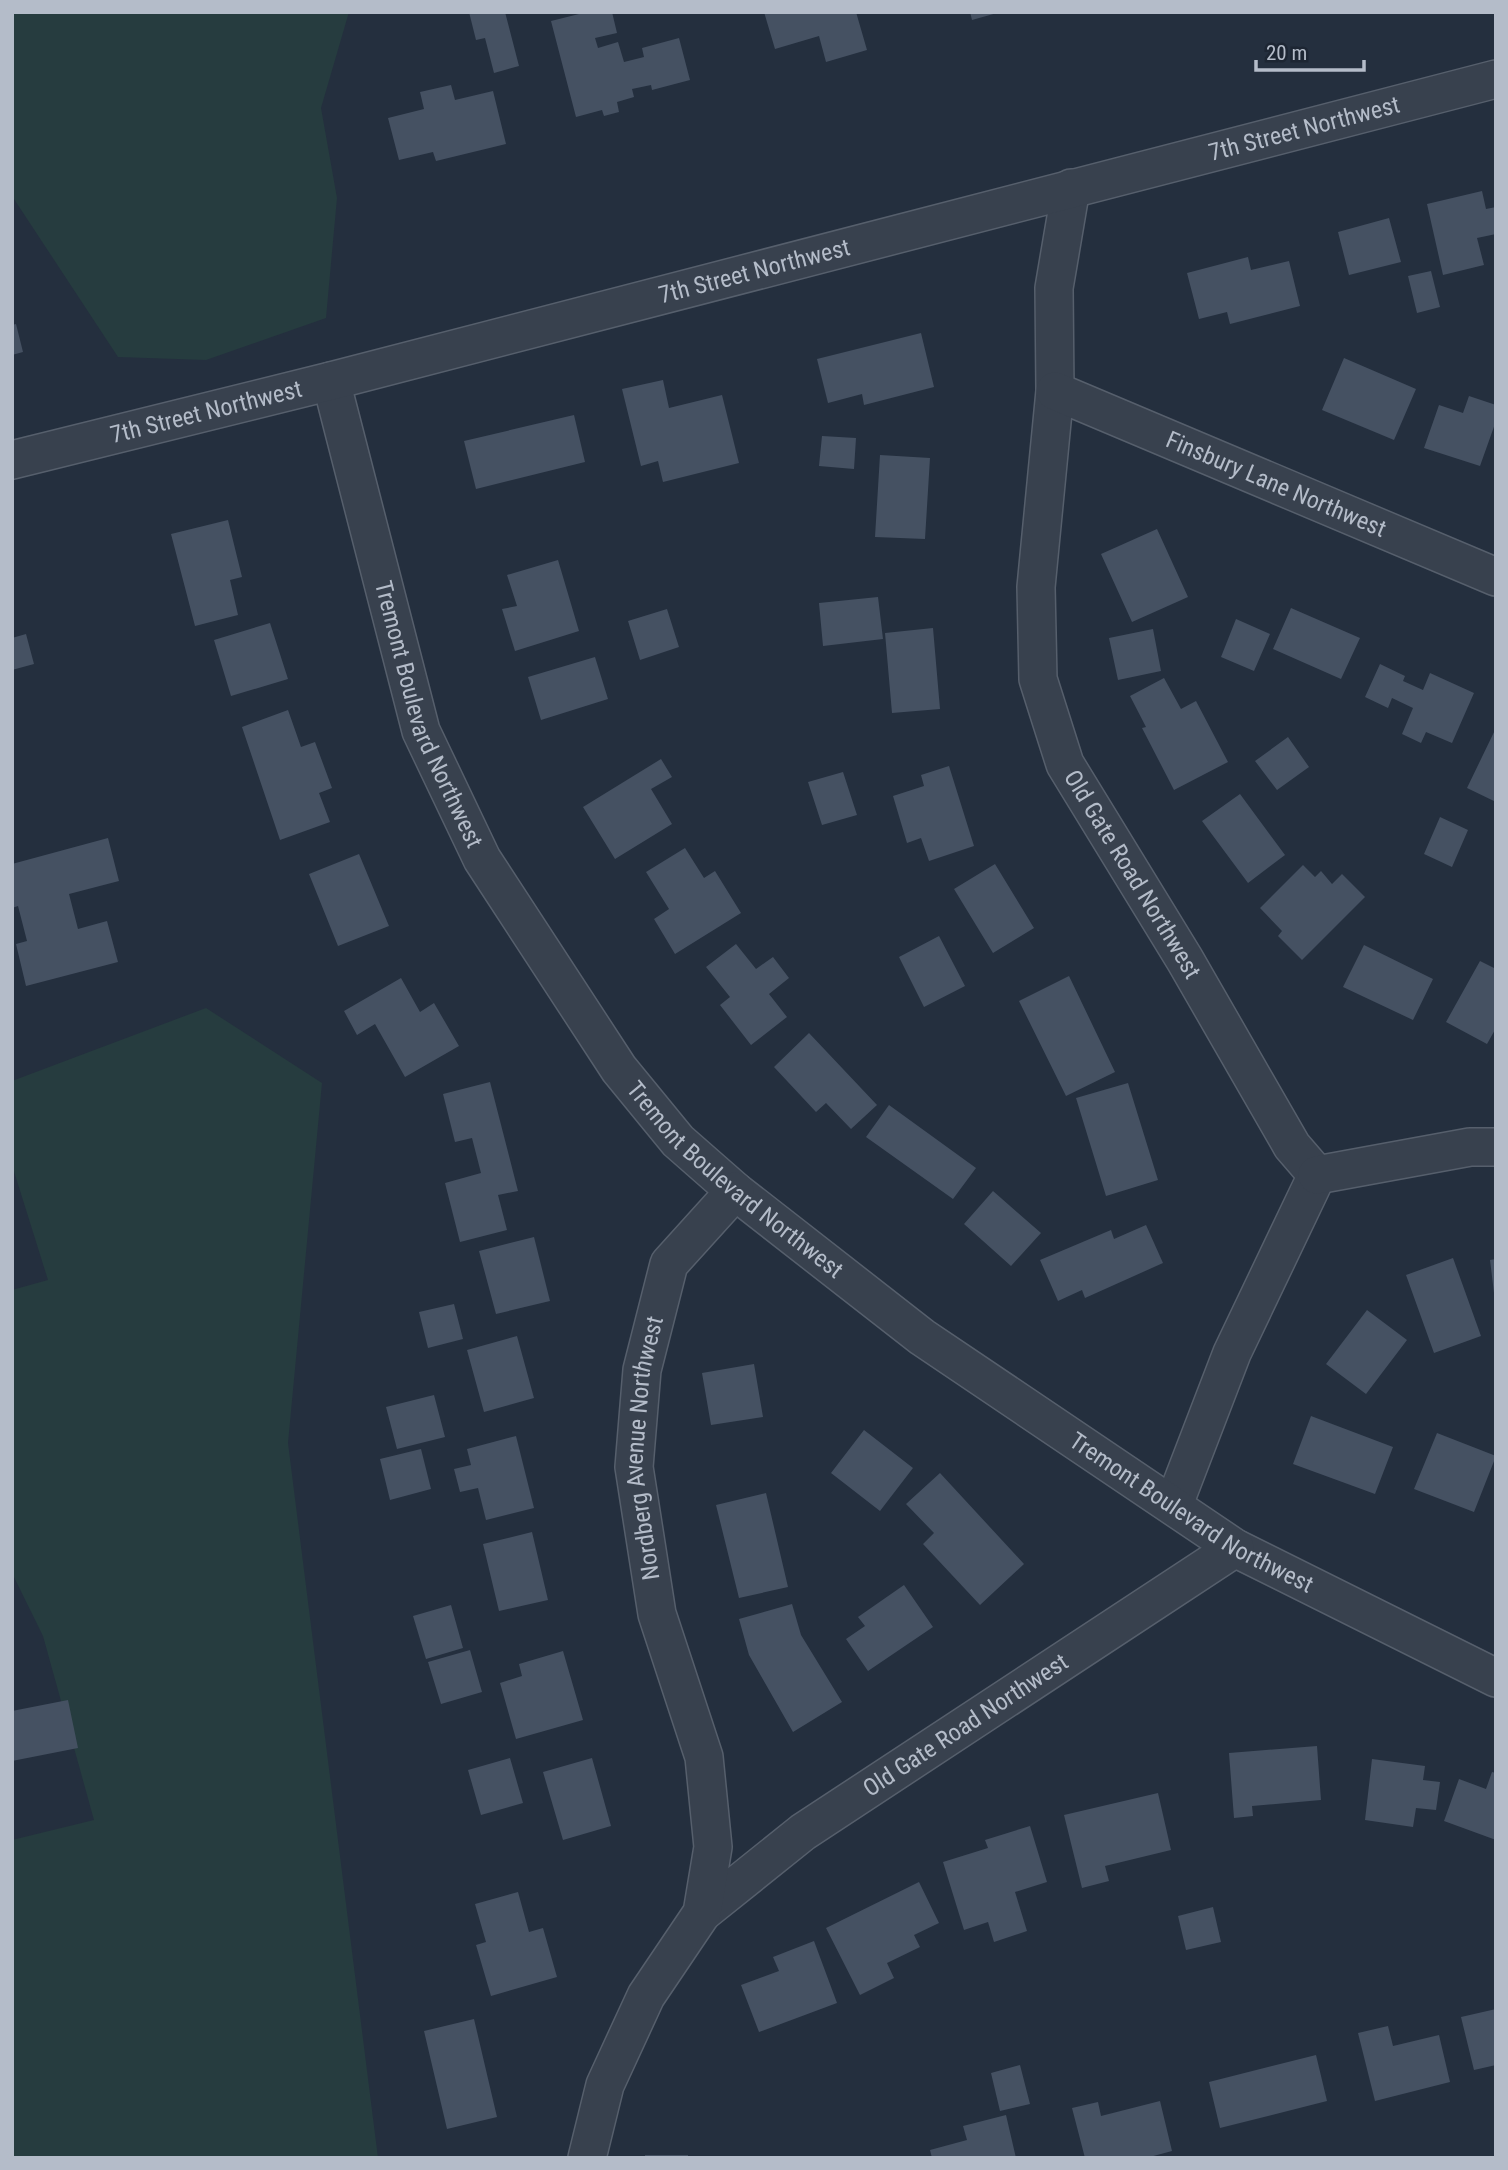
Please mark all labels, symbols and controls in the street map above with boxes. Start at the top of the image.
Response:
scale bar [1256,28,1364,72]
text: 20 m [1266,41,1307,65]
street label: 7th Street Northwest [1206,91,1403,167]
street label: 7th Street Northwest [656,233,853,309]
street label: 7th Street Northwest [107,375,305,449]
street label: Finsbury Lane Northwest [1162,426,1390,543]
street label: Tremont Boulevard Northwest [369,578,489,852]
street label: Old Gate Road Northwest [1058,765,1207,984]
street label: Tremont Boulevard Northwest [621,1076,849,1284]
street label: Nordberg Avenue Northwest [620,1313,669,1582]
street label: Tremont Boulevard Northwest [1064,1426,1318,1599]
street label: Old Gate Road Northwest [858,1648,1073,1803]

